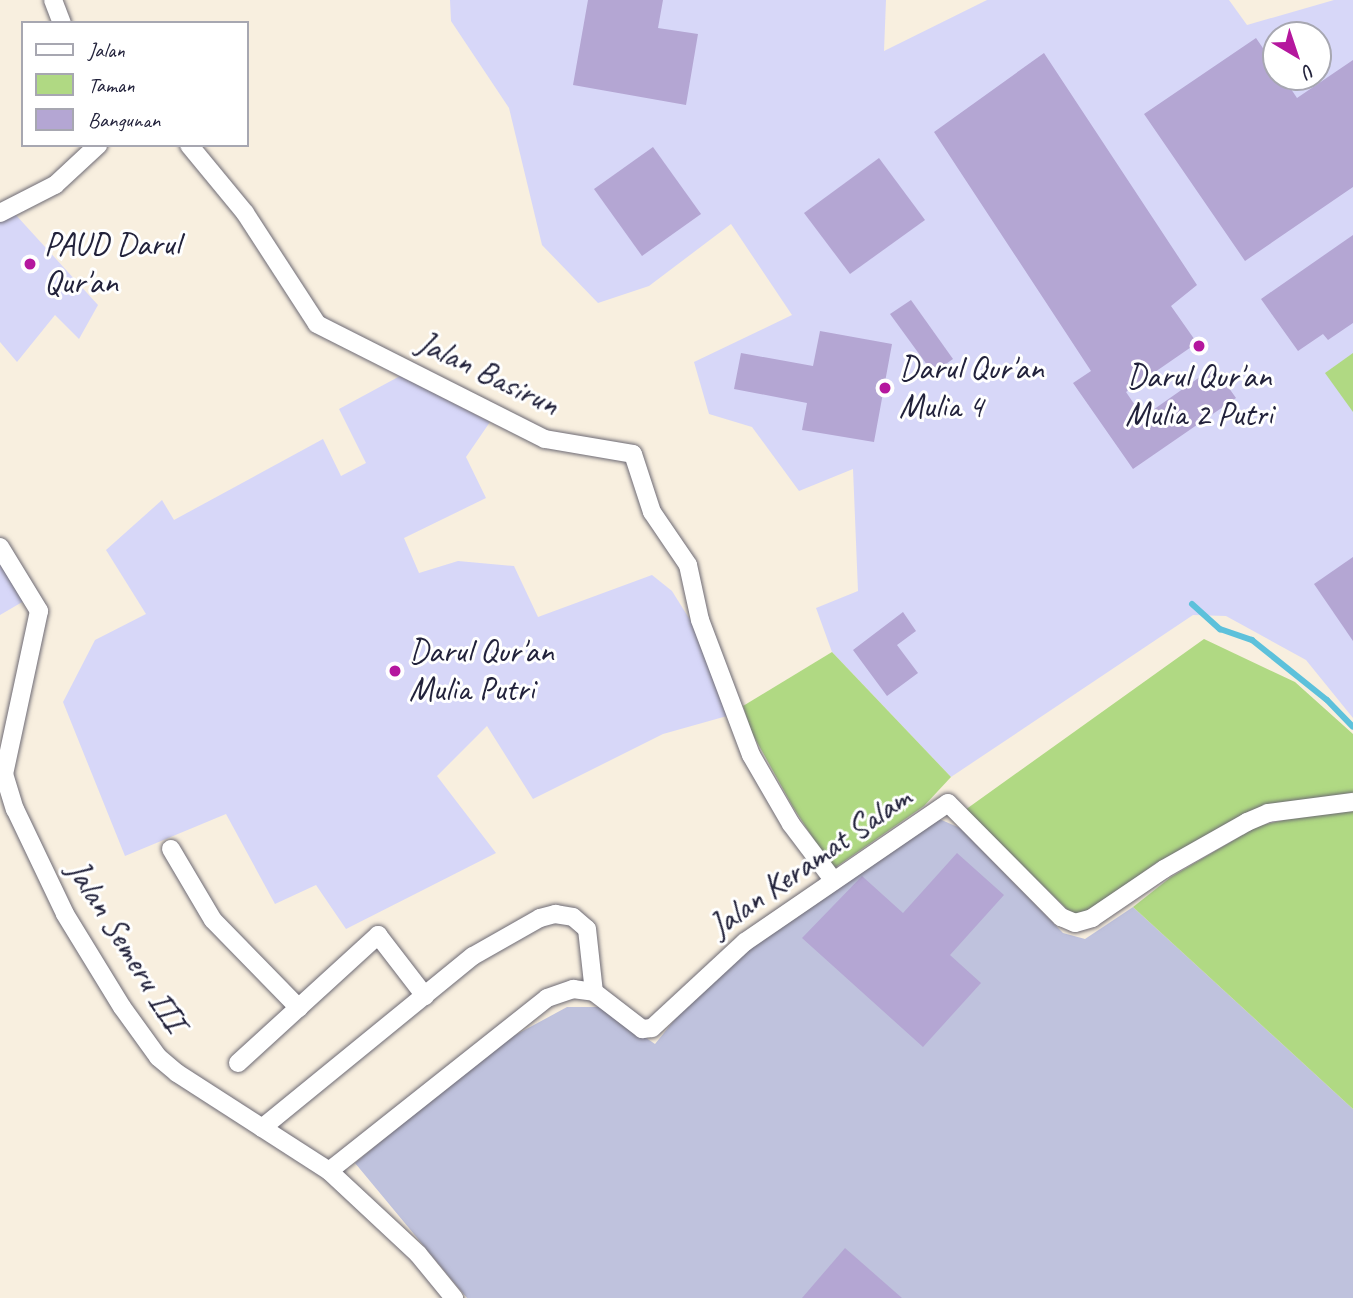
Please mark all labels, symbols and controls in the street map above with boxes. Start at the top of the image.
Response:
legend [21,21,248,147]
north arrow [1262,21,1332,91]
text: Jalan [88,37,125,63]
text: U [1298,59,1320,83]
text: Taman [88,72,135,98]
text: Bangunan [88,107,160,133]
place label: PAUD Darul Qur'an [44,225,180,303]
marker: PAUD Darul Qur'an [22,256,38,272]
street label: Jalan Basirun [410,322,566,426]
marker: Darul Qur'an Mulia 2 Putri [1191,338,1207,354]
place label: Darul Qur'an Mulia 4 [899,349,1044,427]
place label: Darul Qur'an Mulia 2 Putri [1125,357,1273,435]
marker: Darul Qur'an Mulia 4 [877,380,893,396]
place label: Darul Qur'an Mulia Putri [409,632,554,710]
marker: Darul Qur'an Mulia Putri [387,663,403,679]
street label: Jalan Keramat Salam [701,777,919,947]
street label: Jalan Semeru III [58,853,194,1039]

